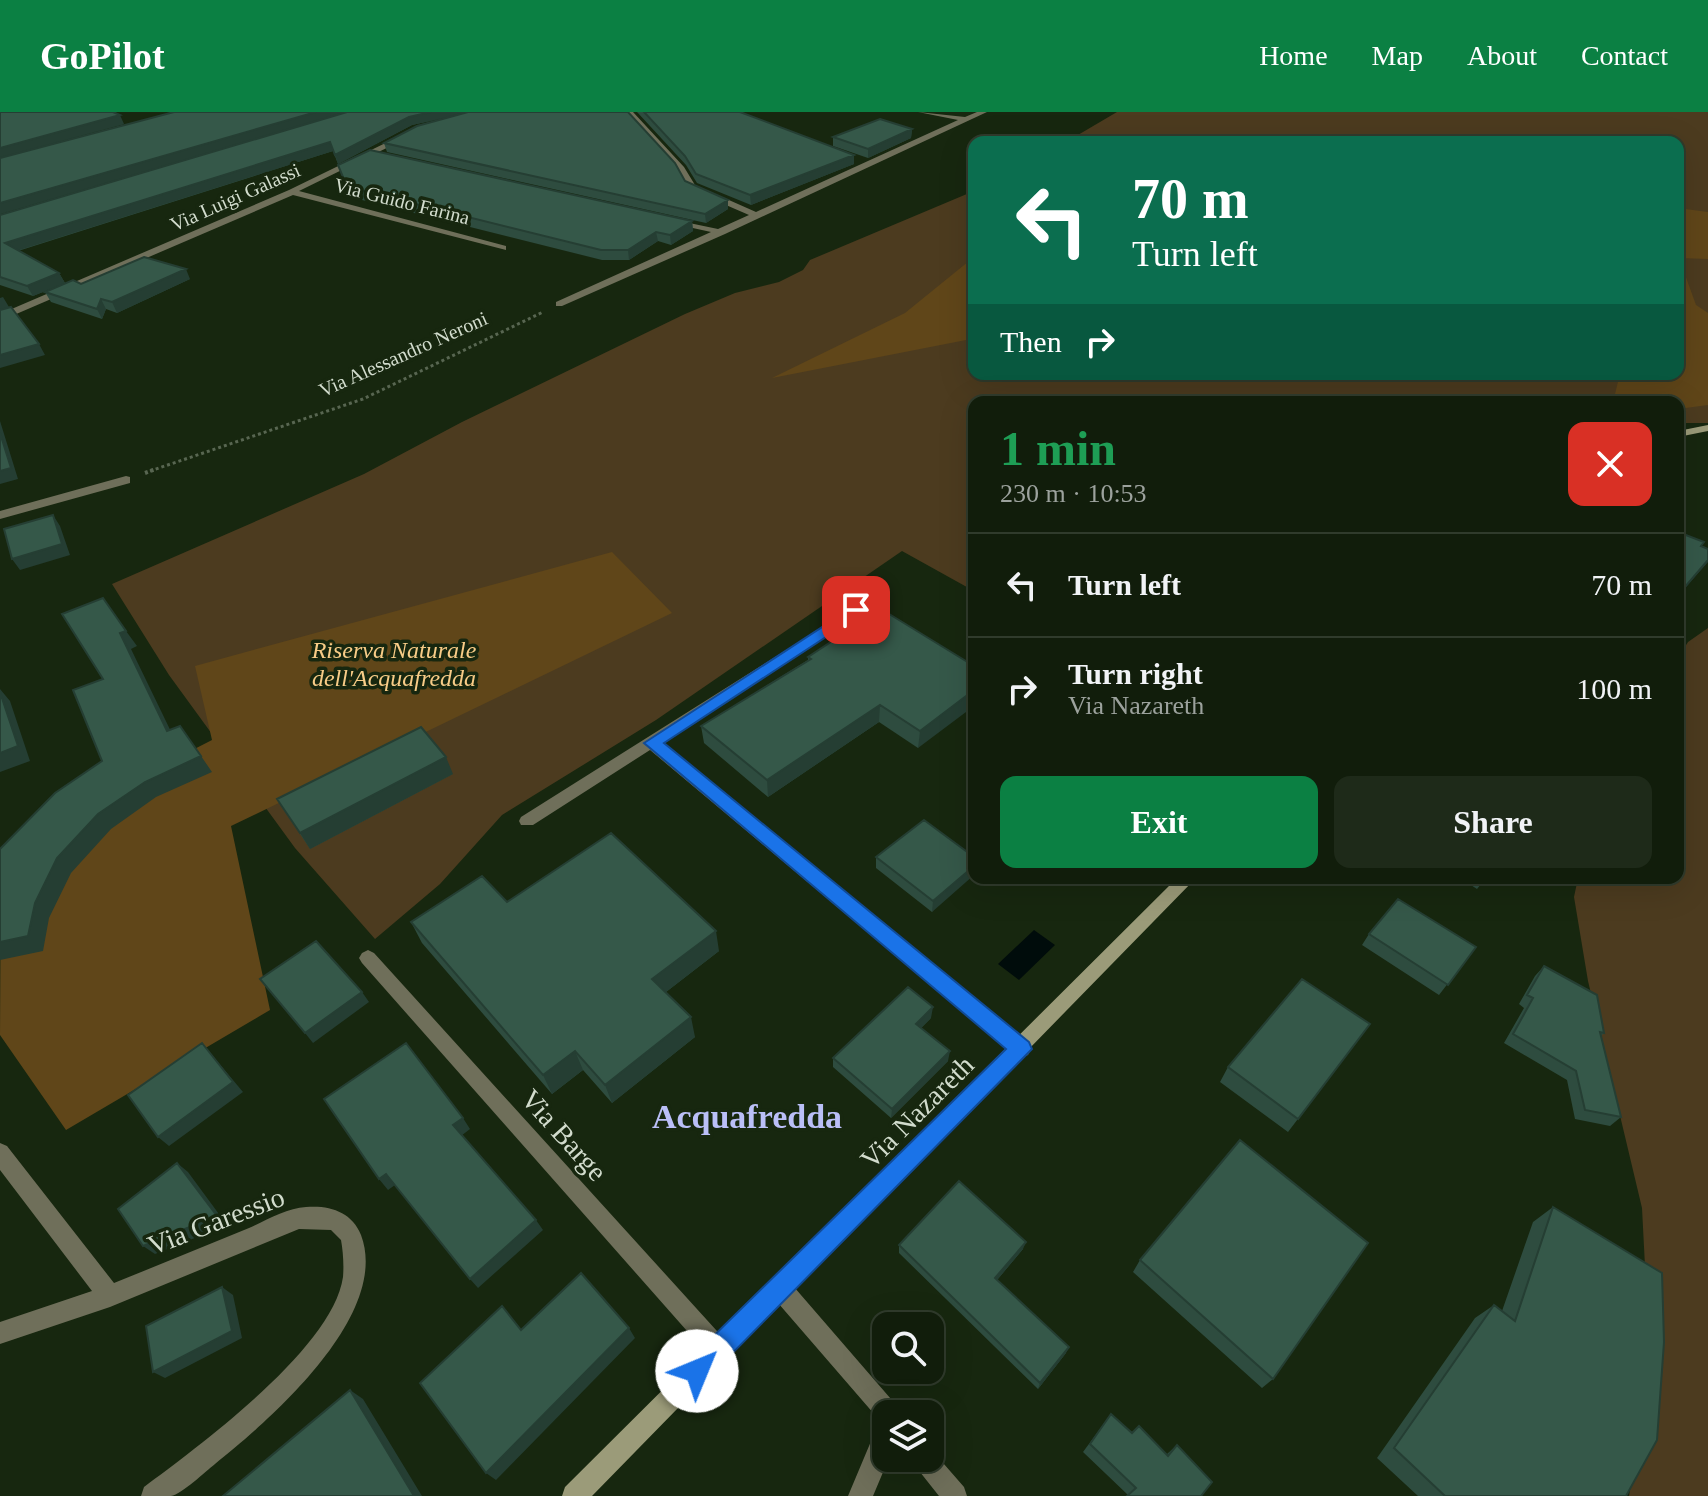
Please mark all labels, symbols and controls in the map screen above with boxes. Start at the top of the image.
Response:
text: GoPilot [40,35,165,77]
text: Home [1259,40,1328,71]
text: Map [1372,40,1423,71]
text: About [1467,40,1537,71]
text: Contact [1581,40,1668,71]
street label: Via Luigi Galassi [167,158,304,236]
icon: left [1000,168,1104,272]
text: 70 m [1132,168,1249,230]
street label: Via Guido Farina [332,174,472,228]
text: Turn left [1132,234,1258,274]
street label: Via Alessandro Neroni [315,307,491,401]
icon: right [1078,320,1122,364]
text: Then [1000,325,1062,358]
text: 1 min [1000,422,1116,475]
button: close [1568,422,1652,506]
text: 230 m · 10:53 [1000,479,1147,508]
icon: left [1000,563,1044,607]
text: Turn left [1068,568,1181,601]
text: 70 m [1591,568,1652,601]
pin [822,576,890,644]
icon: arrive [834,588,878,632]
park label: Riserva Naturale dell'Acquafredda [311,637,477,691]
text: Turn right [1068,657,1203,690]
icon: right [1000,667,1044,711]
text: 100 m [1576,672,1652,705]
text: Via Nazareth [1068,691,1204,720]
button: Exit [1000,776,1318,868]
button: Share [1334,776,1652,868]
street label: Via Nazareth [854,1049,980,1175]
street label: Via Barge [515,1083,613,1187]
district label: Acquafredda [652,1098,842,1135]
street label: Via Garessio [143,1181,289,1261]
map controls [872,1312,944,1472]
button: search [872,1312,944,1384]
position arrow [655,1329,739,1413]
button: layers [872,1400,944,1472]

